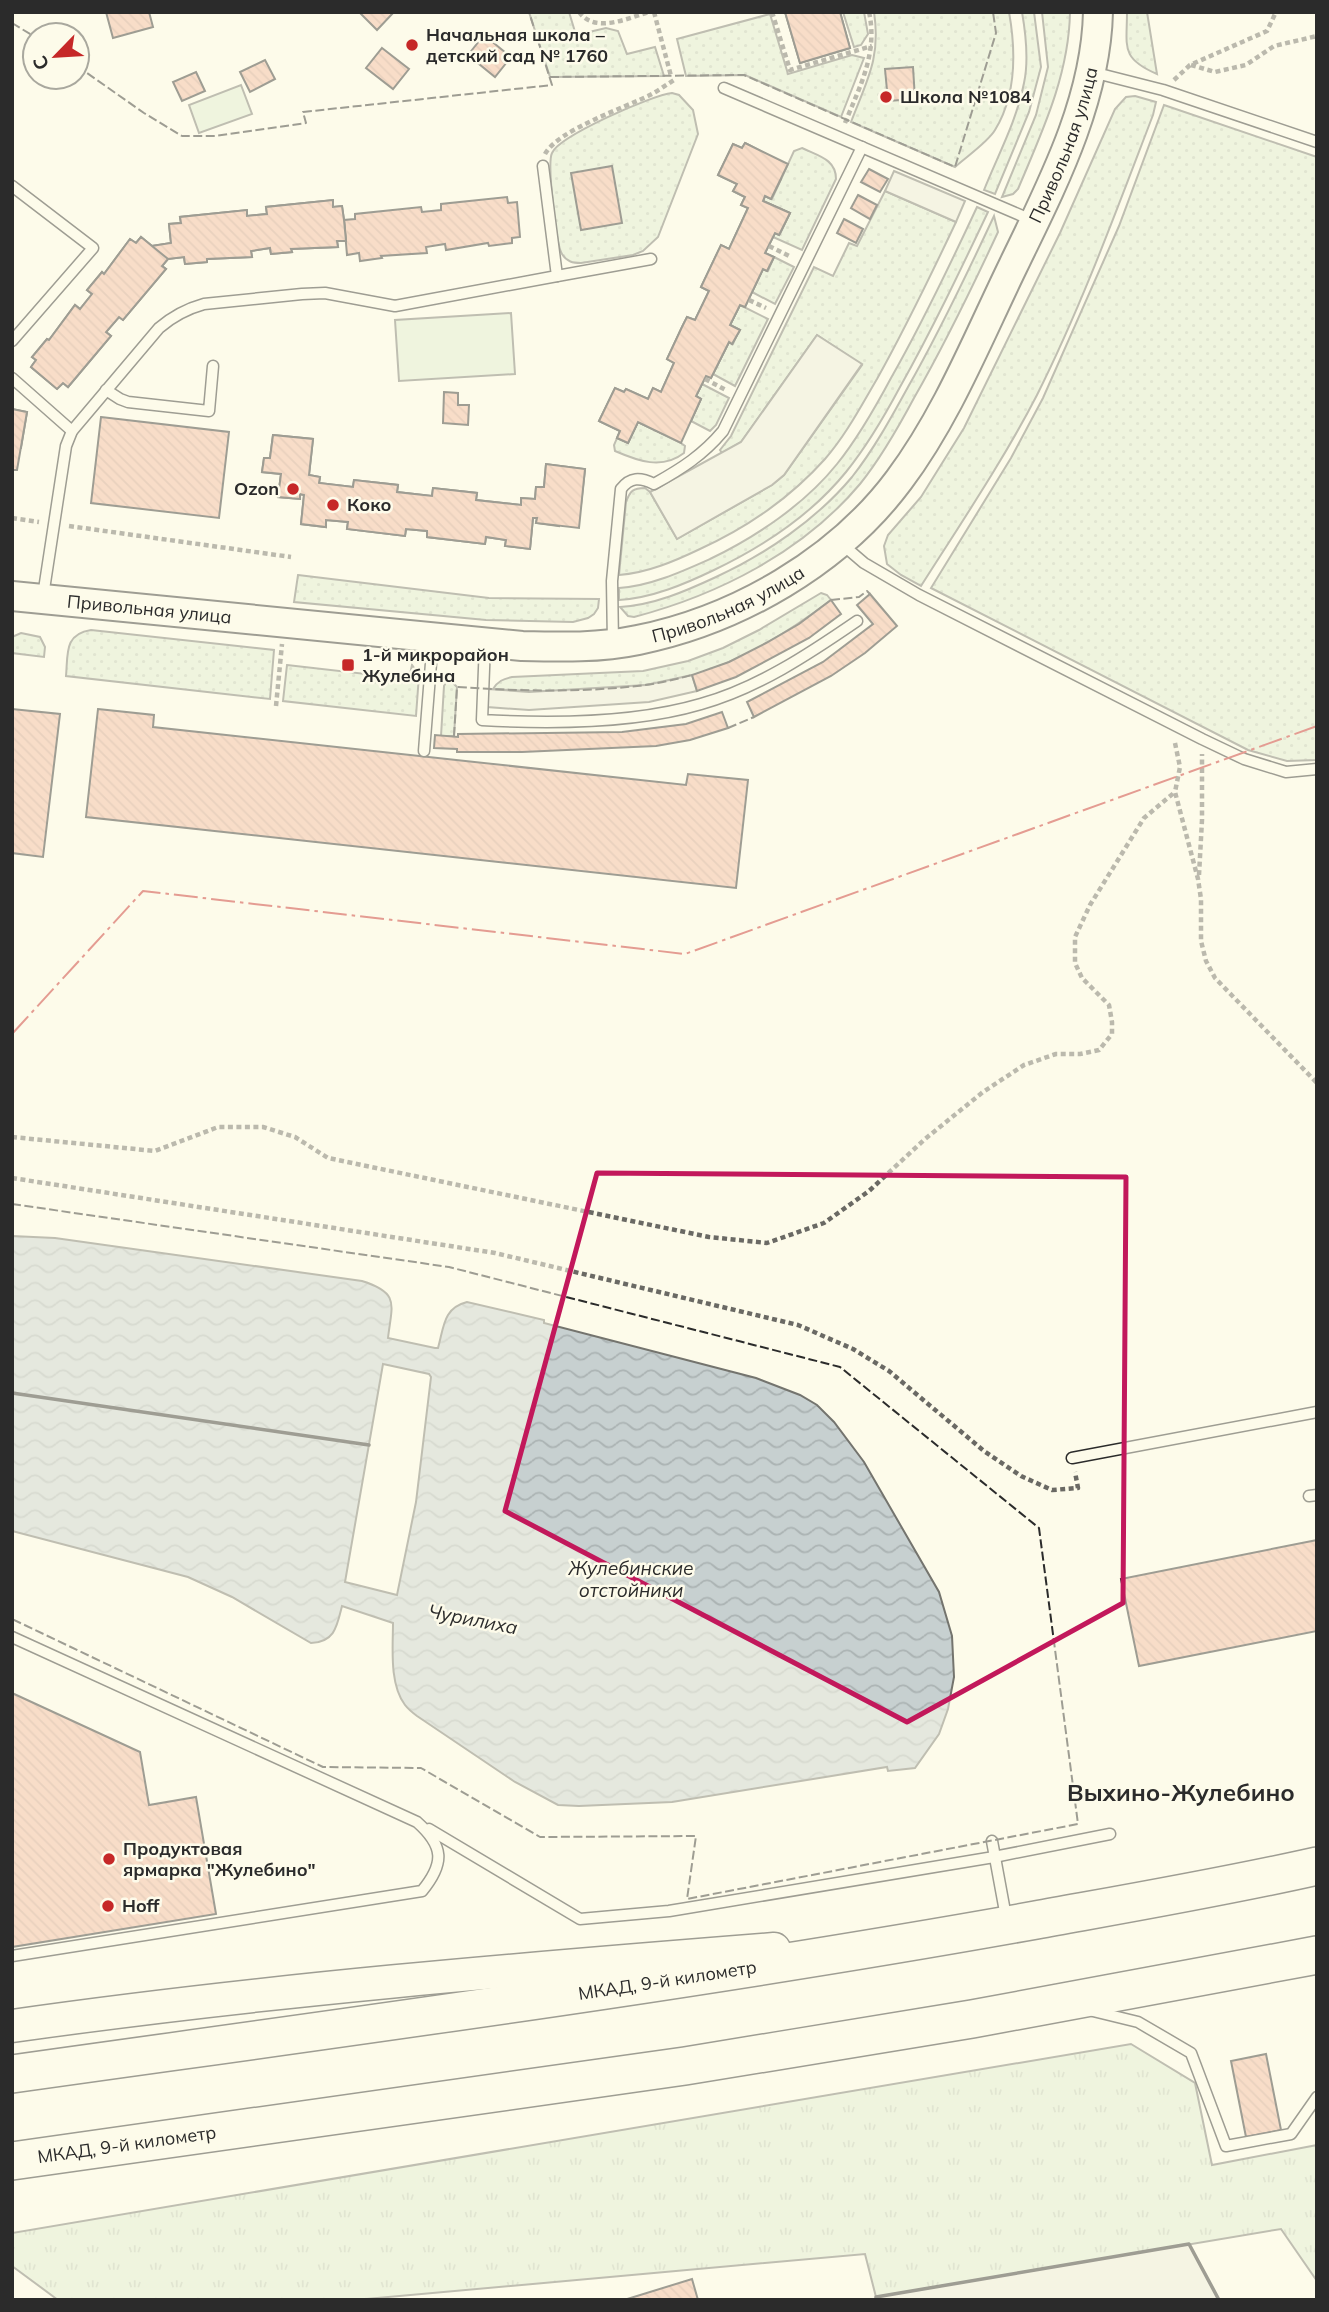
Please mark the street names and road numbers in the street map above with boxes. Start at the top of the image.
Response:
street label: Привольная улица [1023,65,1102,227]
street label: Привольная улица [649,561,809,648]
street label: Привольная улица [66,589,233,628]
street label: МКАД, 9-й километр [577,1955,758,2005]
street label: МКАД, 9-й километр [36,2120,218,2168]

